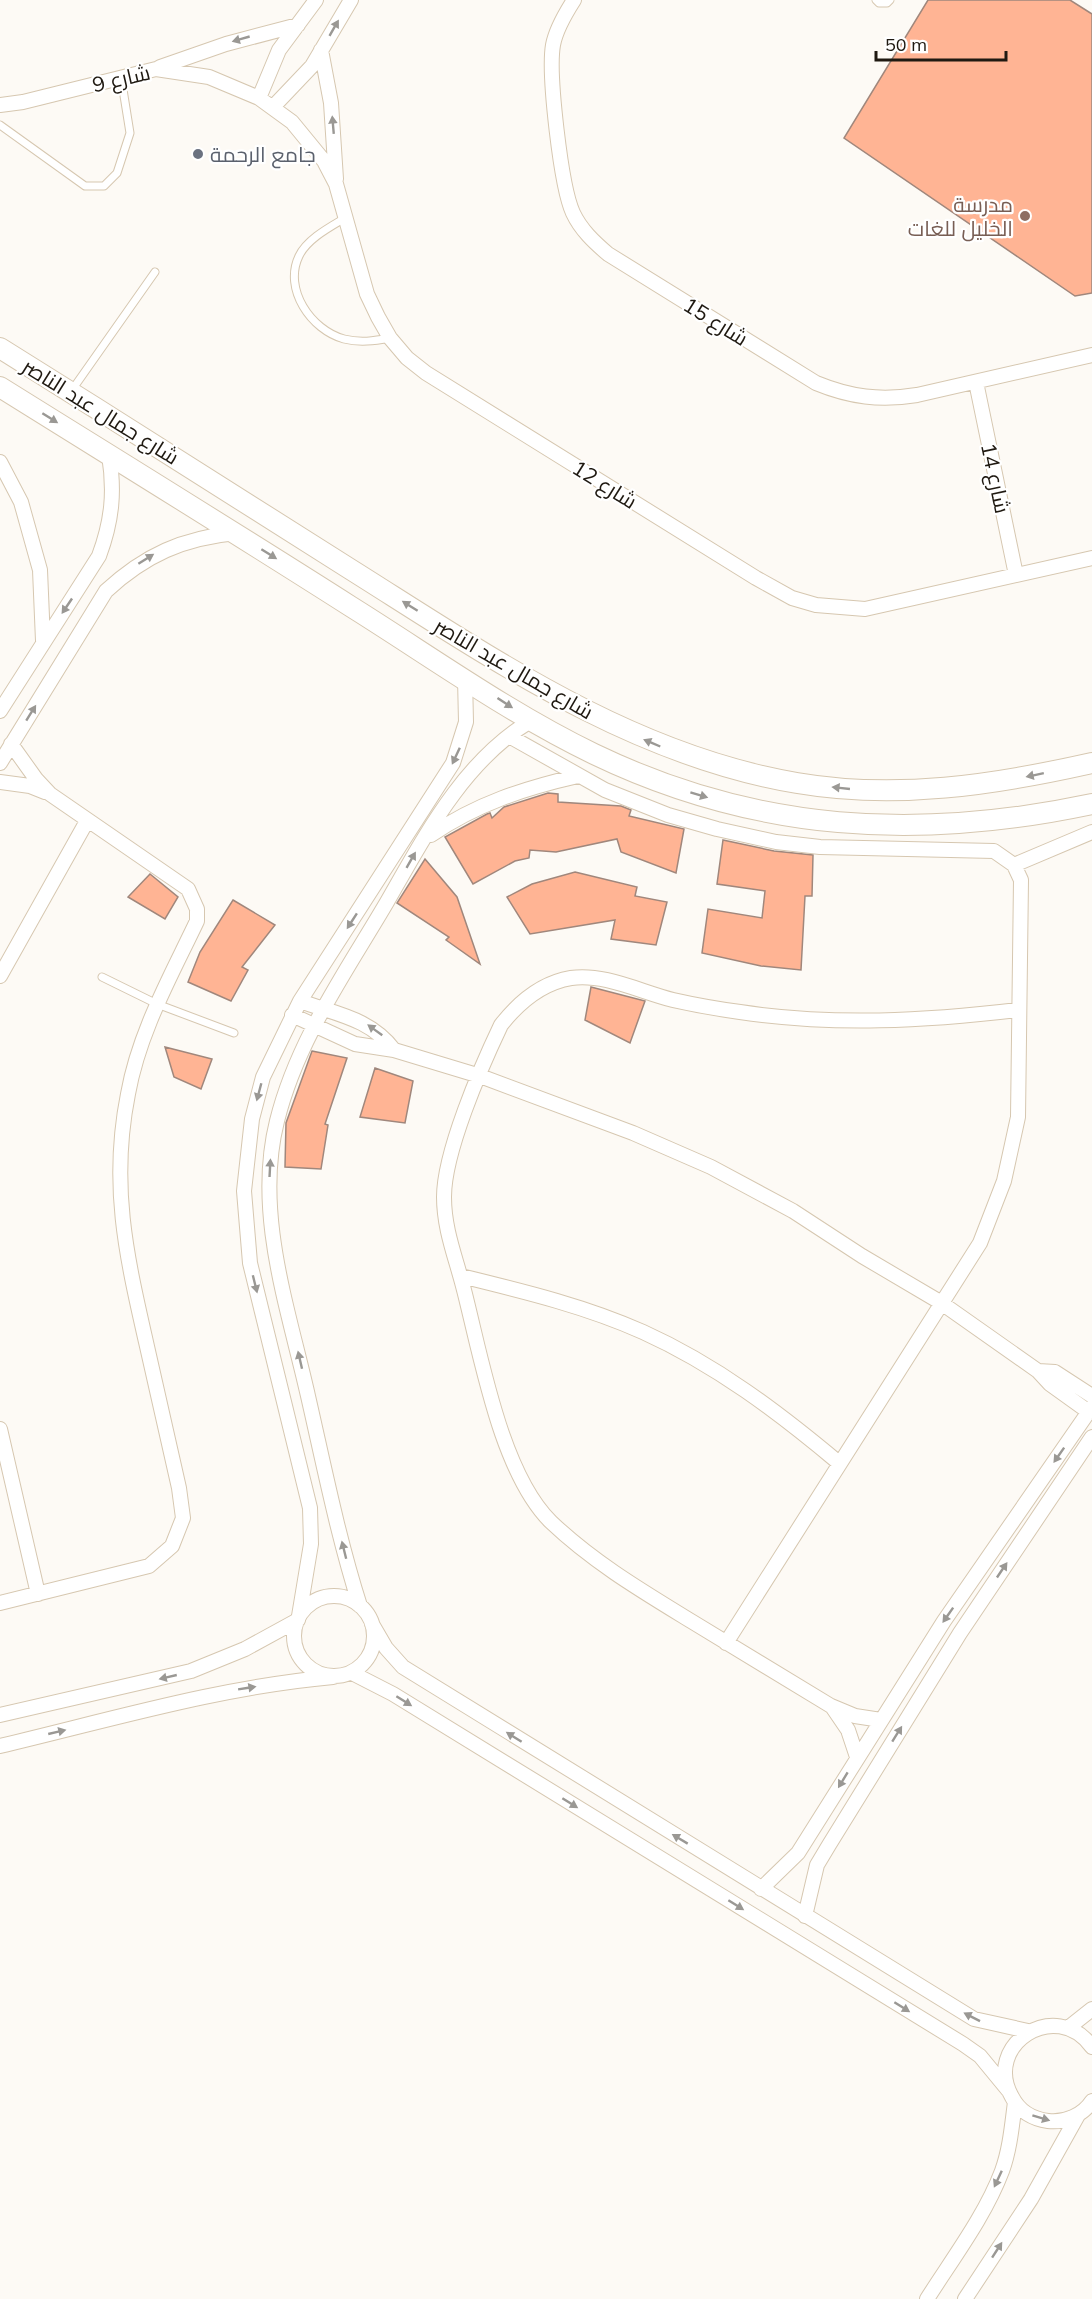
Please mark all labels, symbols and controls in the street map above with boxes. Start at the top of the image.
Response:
one-way arrow [329,20,339,37]
scale bar [876,24,1006,62]
text: 50 m [885,33,927,56]
one-way arrow [232,35,250,45]
street label: شارع 9 [89,59,153,99]
one-way arrow [328,116,338,135]
place label: جامع الرحمة [210,141,316,169]
marker: جامع الرحمة [191,147,205,161]
place label: مدرسة الخليل للغات [908,191,1013,242]
marker: مدرسة الخليل للغات [1018,209,1032,223]
street label: شارع 15 [678,291,753,353]
street label: شارع جمال عبد الناصر [16,352,184,471]
one-way arrow [42,412,58,423]
street label: شارع 14 [974,440,1016,516]
street label: شارع 12 [567,454,642,516]
one-way arrow [261,548,277,559]
one-way arrow [138,554,155,565]
one-way arrow [61,598,72,615]
one-way arrow [402,600,418,612]
street label: شارع جمال عبد الناصر [428,611,598,726]
one-way arrow [496,697,512,709]
one-way arrow [25,705,36,721]
one-way arrow [644,738,661,747]
one-way arrow [451,747,460,764]
one-way arrow [1025,771,1044,780]
one-way arrow [832,783,851,793]
one-way arrow [690,791,708,800]
one-way arrow [406,851,416,868]
one-way arrow [346,912,357,929]
one-way arrow [368,1024,384,1036]
one-way arrow [254,1082,264,1101]
one-way arrow [265,1158,274,1177]
one-way arrow [251,1275,261,1293]
one-way arrow [294,1350,304,1369]
one-way arrow [1053,1447,1065,1463]
one-way arrow [338,1540,348,1559]
one-way arrow [997,1562,1008,1578]
one-way arrow [942,1607,954,1623]
one-way arrow [159,1672,177,1682]
one-way arrow [237,1683,256,1692]
one-way arrow [396,1695,412,1706]
one-way arrow [892,1726,903,1742]
one-way arrow [48,1727,66,1737]
one-way arrow [506,1732,522,1743]
one-way arrow [838,1772,849,1788]
one-way arrow [562,1797,578,1808]
one-way arrow [672,1834,688,1845]
one-way arrow [728,1899,744,1910]
one-way arrow [894,2001,910,2012]
one-way arrow [964,2012,981,2022]
one-way arrow [1032,2114,1050,2123]
one-way arrow [994,2171,1003,2188]
one-way arrow [991,2242,1002,2258]

